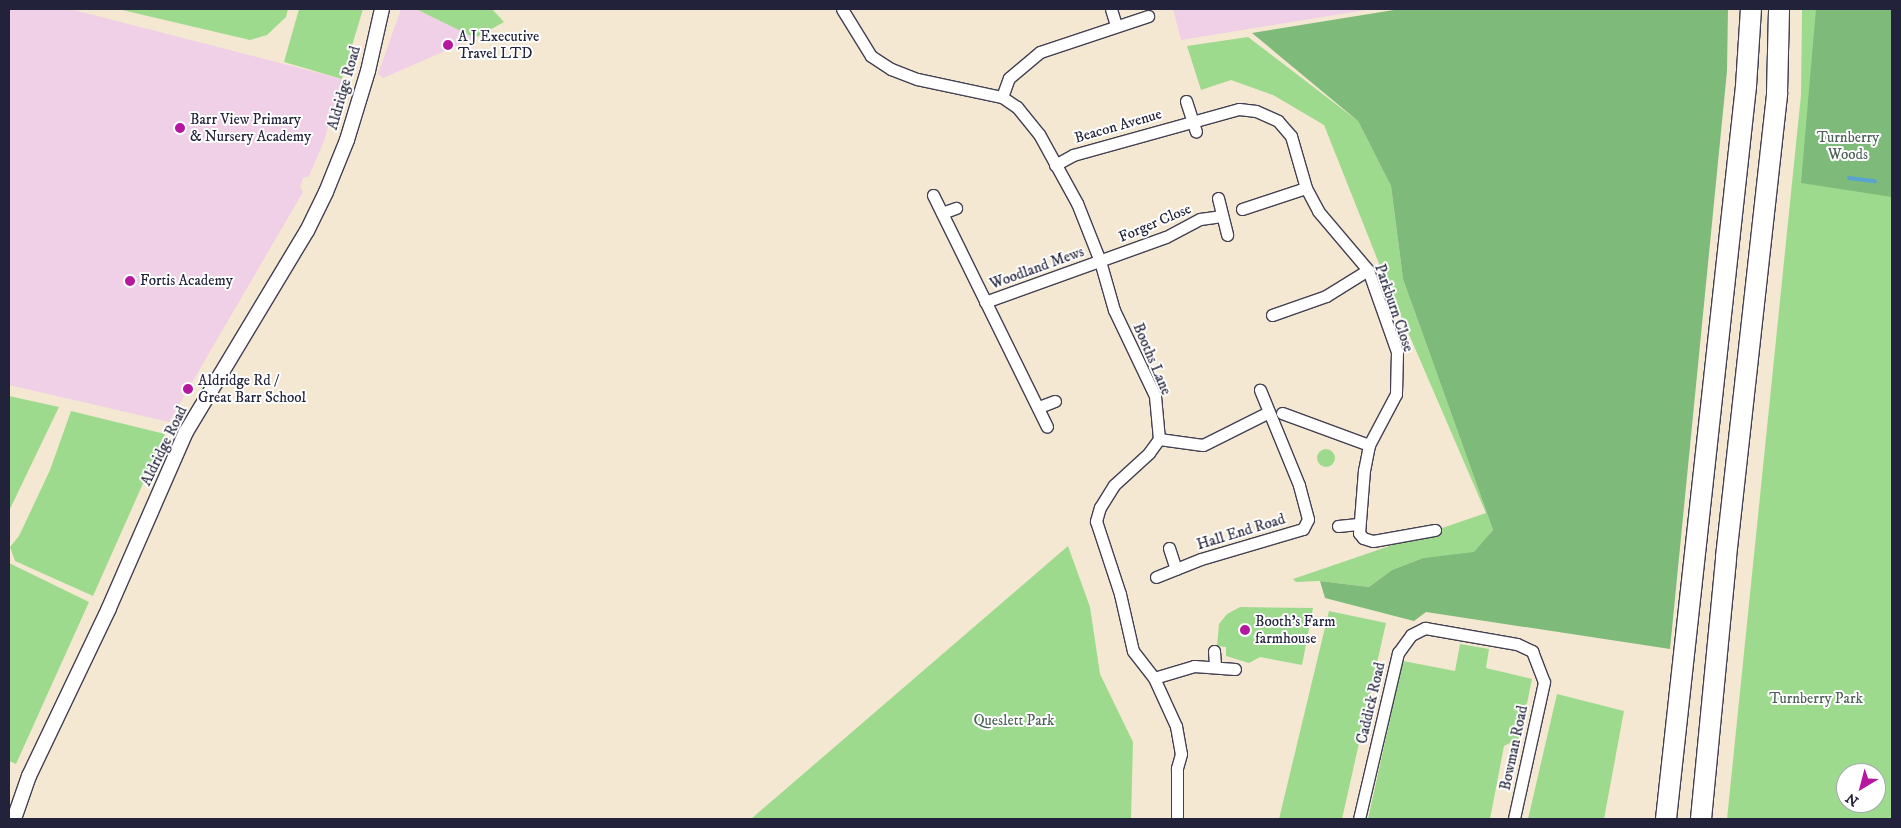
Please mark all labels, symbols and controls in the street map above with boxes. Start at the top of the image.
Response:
place label: A J Executive Travel LTD [458,27,539,62]
marker: A J Executive Travel LTD [442,39,454,51]
street label: Aldridge Road [323,44,365,132]
street label: Beacon Avenue [1072,105,1164,147]
place label: Barr View Primary & Nursery Academy [190,110,311,145]
marker: Barr View Primary & Nursery Academy [174,122,186,134]
park label: Turnberry Woods [1817,128,1879,163]
street label: Forger Close [1116,200,1194,246]
street label: Woodland Mews [988,243,1086,293]
street label: Parkburn Close [1371,262,1417,354]
place label: Fortis Academy [140,272,233,290]
marker: Fortis Academy [124,275,136,287]
street label: Booths Lane [1129,320,1175,398]
place label: Aldridge Rd / Great Barr School [198,371,306,406]
marker: Aldridge Rd / Great Barr School [182,383,194,395]
street label: Aldridge Road [137,403,191,489]
street label: Hall End Road [1195,510,1287,554]
place label: Booth's Farm farmhouse [1255,612,1335,647]
marker: Booth's Farm farmhouse [1239,624,1251,636]
street label: Caddick Road [1353,660,1389,746]
park label: Turnberry Park [1769,690,1863,708]
street label: Bowman Road [1496,704,1532,792]
park label: Queslett Park [973,712,1055,730]
north arrow [1836,763,1886,813]
text: N [1843,789,1863,810]

